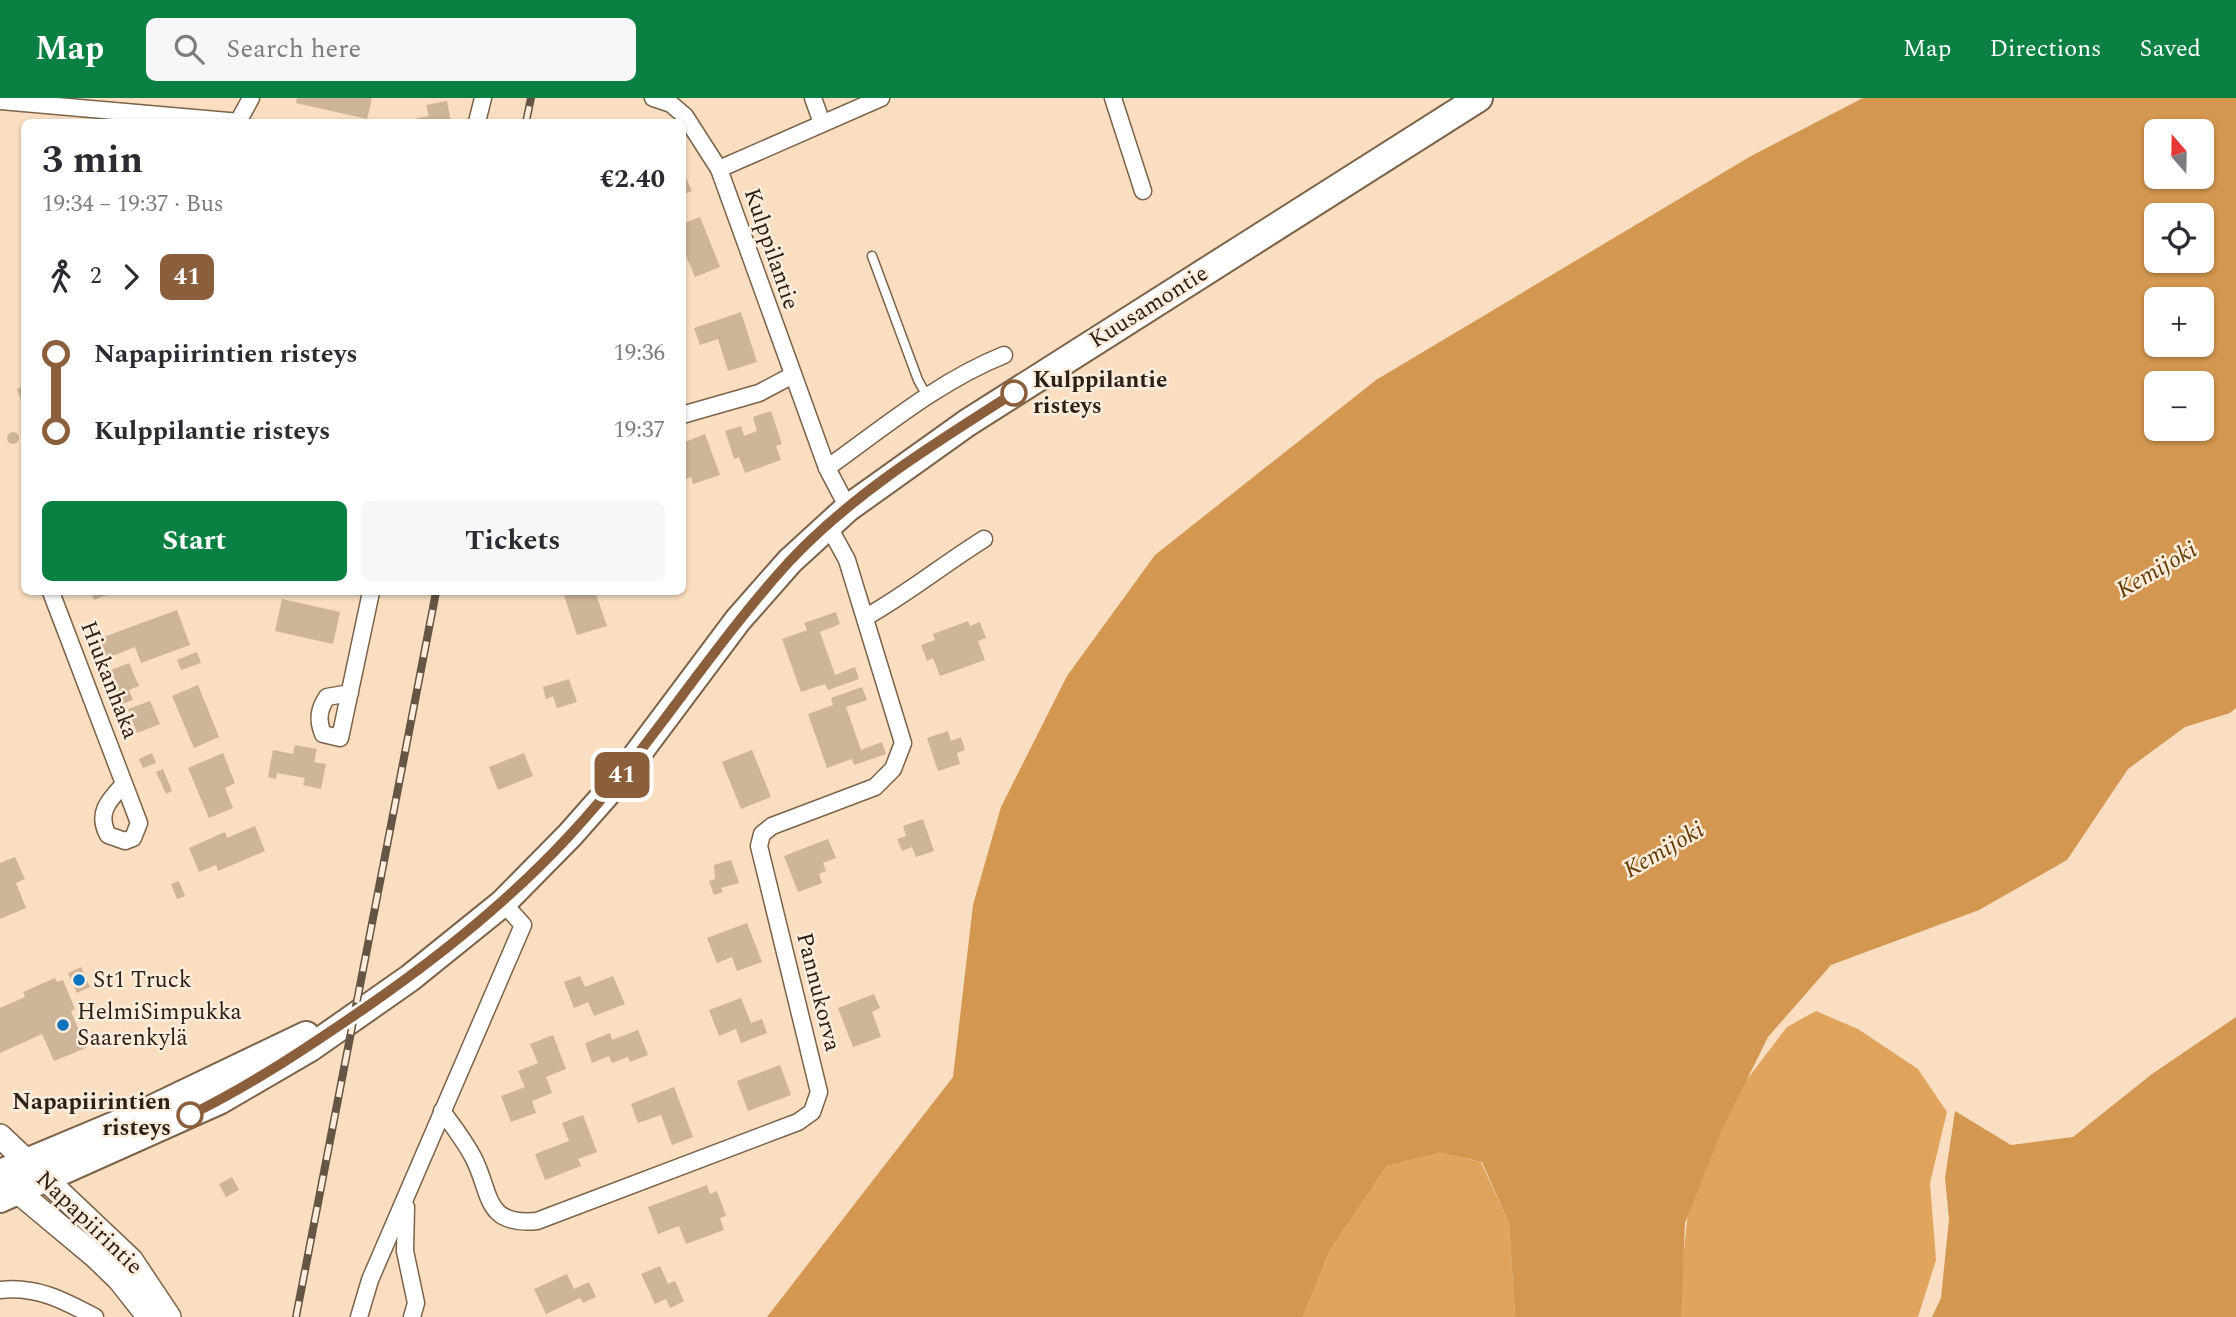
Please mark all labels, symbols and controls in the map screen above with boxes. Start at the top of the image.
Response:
search box [146,18,636,81]
text: Map [35,24,104,74]
text: Search here [226,29,361,69]
icon: search [170,30,208,68]
text: Map [1903,31,1951,67]
text: Directions [1989,31,2101,67]
text: Saved [2139,31,2201,67]
north arrow [2144,119,2214,189]
map controls [2144,119,2214,441]
text: 3 min [42,132,143,190]
text: €2.40 [600,159,665,199]
street label: Kulppilantie [734,183,808,315]
text: 19:34 – 19:37 · Bus [42,187,224,222]
button: locate [2144,203,2214,273]
street label: Kuusamontie [1083,256,1215,358]
icon: walk [42,258,80,296]
icon: forward [112,258,150,296]
text: 2 [90,259,102,294]
text: 41 [174,259,200,295]
button: + [2144,287,2214,357]
text: Napapiirintien risteys [94,334,358,374]
text: 19:36 [613,336,665,371]
place label: Kulppilantie risteys [1033,363,1167,424]
button: − [2144,371,2214,441]
marker: Kulppilantie risteys [1001,380,1027,406]
text: Kulppilantie risteys [94,411,330,451]
text: 19:37 [613,413,665,448]
button: Start [42,501,347,581]
button: Tickets [361,501,665,581]
water label: Kemijoki [2110,532,2204,608]
street label: Hiukanhaka [70,616,148,744]
line badge: 41 [590,752,654,798]
text: 41 [609,757,635,793]
water label: Kemijoki [1617,812,1711,888]
street label: Pannukorva [786,929,850,1055]
place label: St1 Truck [93,963,192,998]
marker: St1 Truck [71,972,87,988]
place label: HelmiSimpukka Saarenkylä [77,995,242,1056]
marker: HelmiSimpukka Saarenkylä [55,1017,71,1033]
place label: Napapiirintien risteys [12,1085,171,1146]
marker: Napapiirintien risteys [177,1102,203,1128]
street label: Napapiirintie [27,1163,151,1283]

